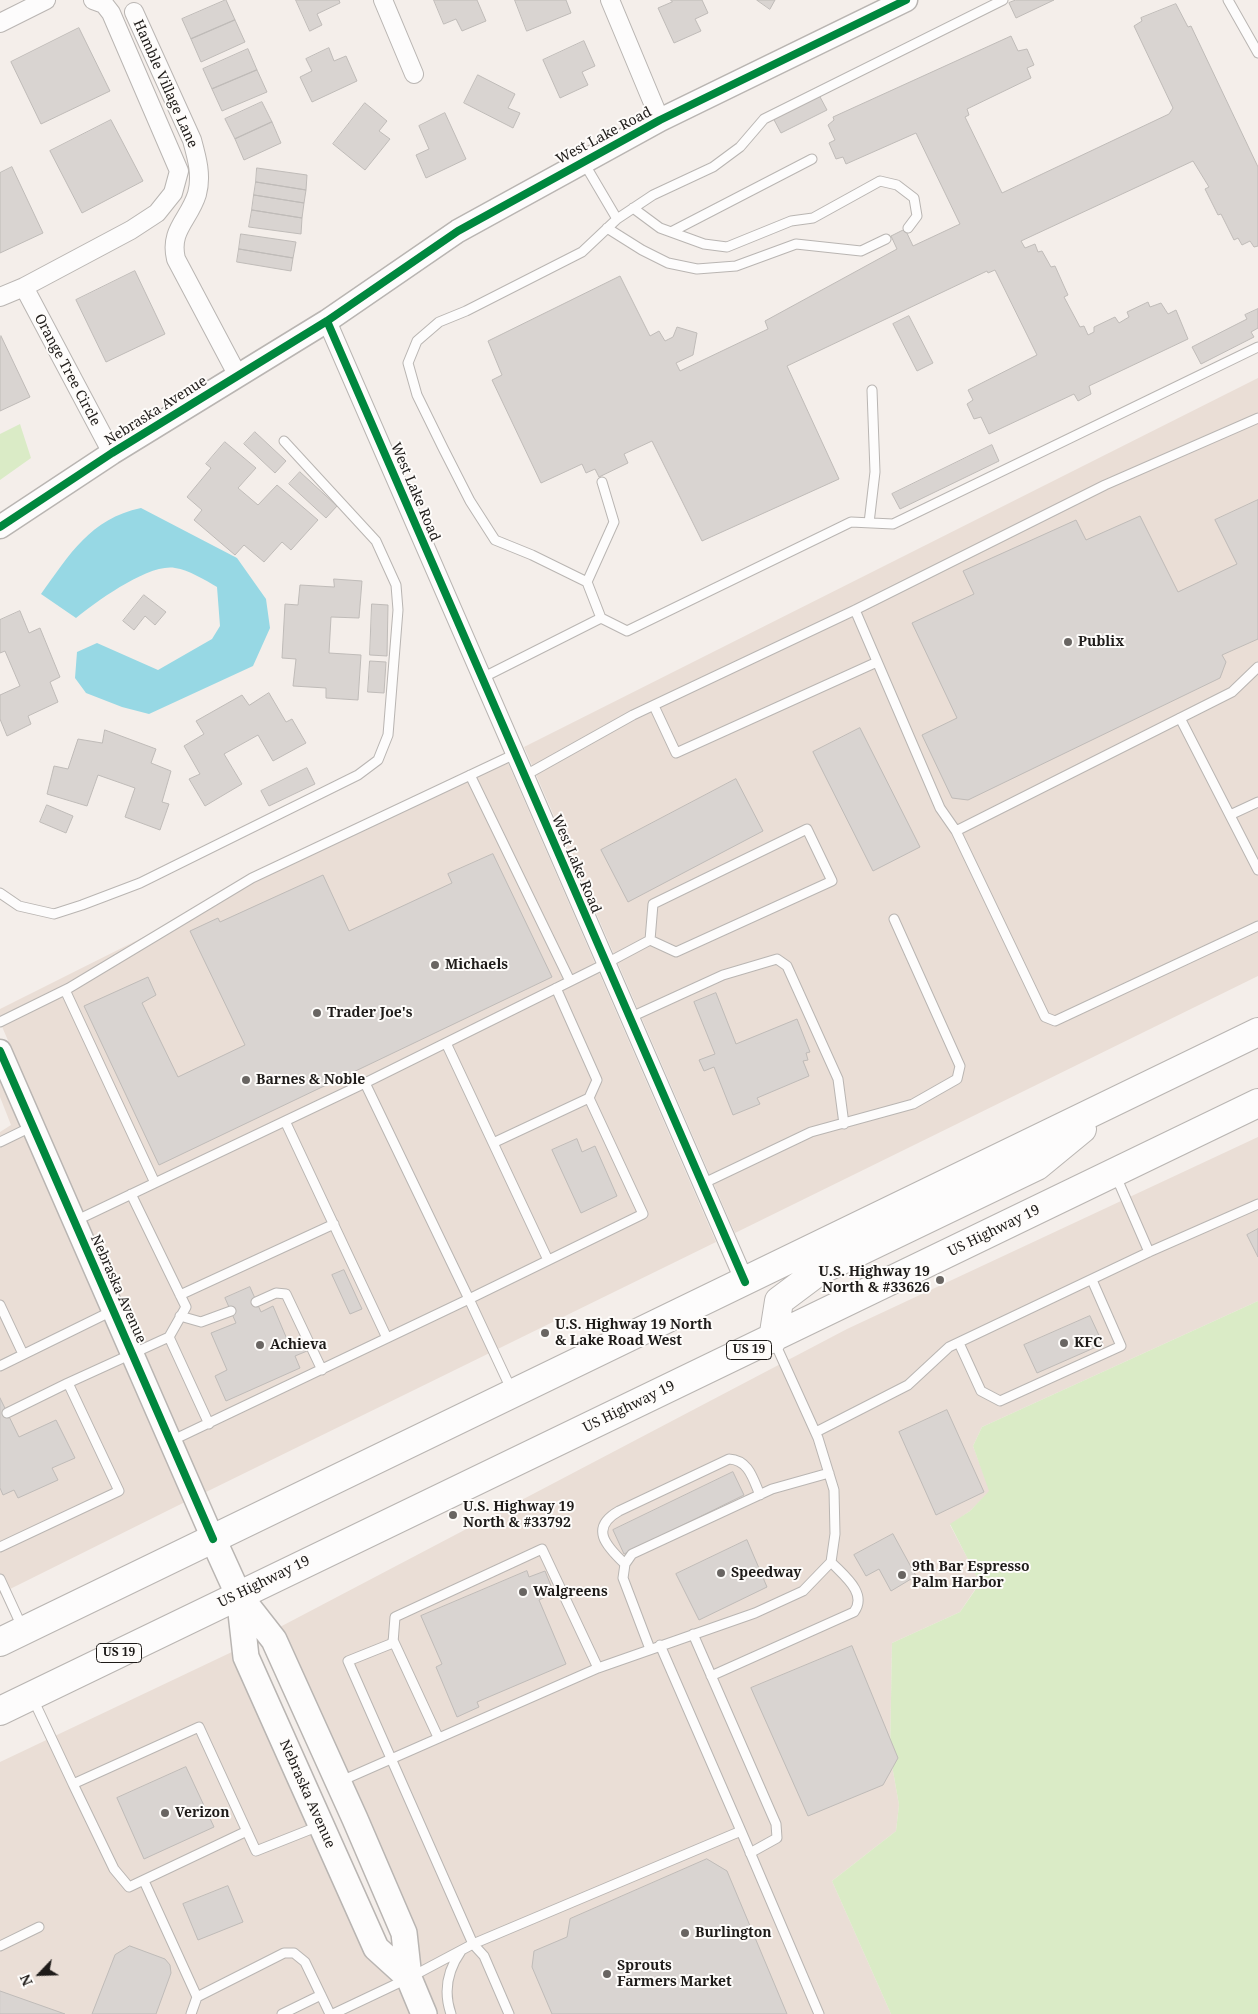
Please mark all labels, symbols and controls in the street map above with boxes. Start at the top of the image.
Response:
street label: Hamble Village Lane [129,17,201,151]
street label: West Lake Road [553,104,655,168]
street label: Orange Tree Circle [30,311,104,429]
street label: Nebraska Avenue [102,373,210,449]
street label: West Lake Road [387,440,443,544]
place label: Publix [1078,634,1124,650]
marker: Publix [1062,636,1074,648]
street label: West Lake Road [548,812,604,916]
place label: Michaels [445,957,508,973]
marker: Michaels [429,959,441,971]
place label: Trader Joe's [327,1005,413,1021]
marker: Trader Joe's [311,1007,323,1019]
place label: Barnes & Noble [256,1072,365,1088]
marker: Barnes & Noble [240,1074,252,1086]
street label: US Highway 19 [945,1201,1043,1261]
street label: Nebraska Avenue [87,1232,149,1346]
place label: U.S. Highway 19 North & #33626 [819,1264,930,1296]
marker: U.S. Highway 19 North & #33626 [934,1274,946,1286]
place label: U.S. Highway 19 North & Lake Road West [555,1317,712,1350]
marker: U.S. Highway 19 North & Lake Road West [539,1327,551,1339]
place label: KFC [1074,1335,1102,1351]
place label: Achieva [270,1337,327,1353]
marker: KFC [1058,1337,1070,1349]
marker: Achieva [254,1339,266,1351]
road number: US 19 [726,1340,772,1360]
street label: US Highway 19 [580,1377,678,1437]
place label: U.S. Highway 19 North & #33792 [463,1499,574,1531]
marker: U.S. Highway 19 North & #33792 [447,1509,459,1521]
street label: US Highway 19 [215,1552,313,1612]
place label: 9th Bar Espresso Palm Harbor [912,1559,1030,1591]
place label: Speedway [731,1565,801,1581]
marker: Speedway [715,1567,727,1579]
marker: 9th Bar Espresso Palm Harbor [896,1569,908,1581]
place label: Walgreens [533,1584,608,1600]
marker: Walgreens [517,1586,529,1598]
road number: US 19 [96,1644,142,1662]
street label: Nebraska Avenue [276,1737,338,1851]
place label: Verizon [175,1805,230,1821]
marker: Verizon [159,1807,171,1819]
place label: Burlington [695,1925,772,1941]
marker: Burlington [679,1927,691,1939]
north arrow [15,1949,65,1999]
place label: Sprouts Farmers Market [617,1958,732,1990]
marker: Sprouts Farmers Market [601,1968,613,1980]
text: N [15,1971,37,1989]

